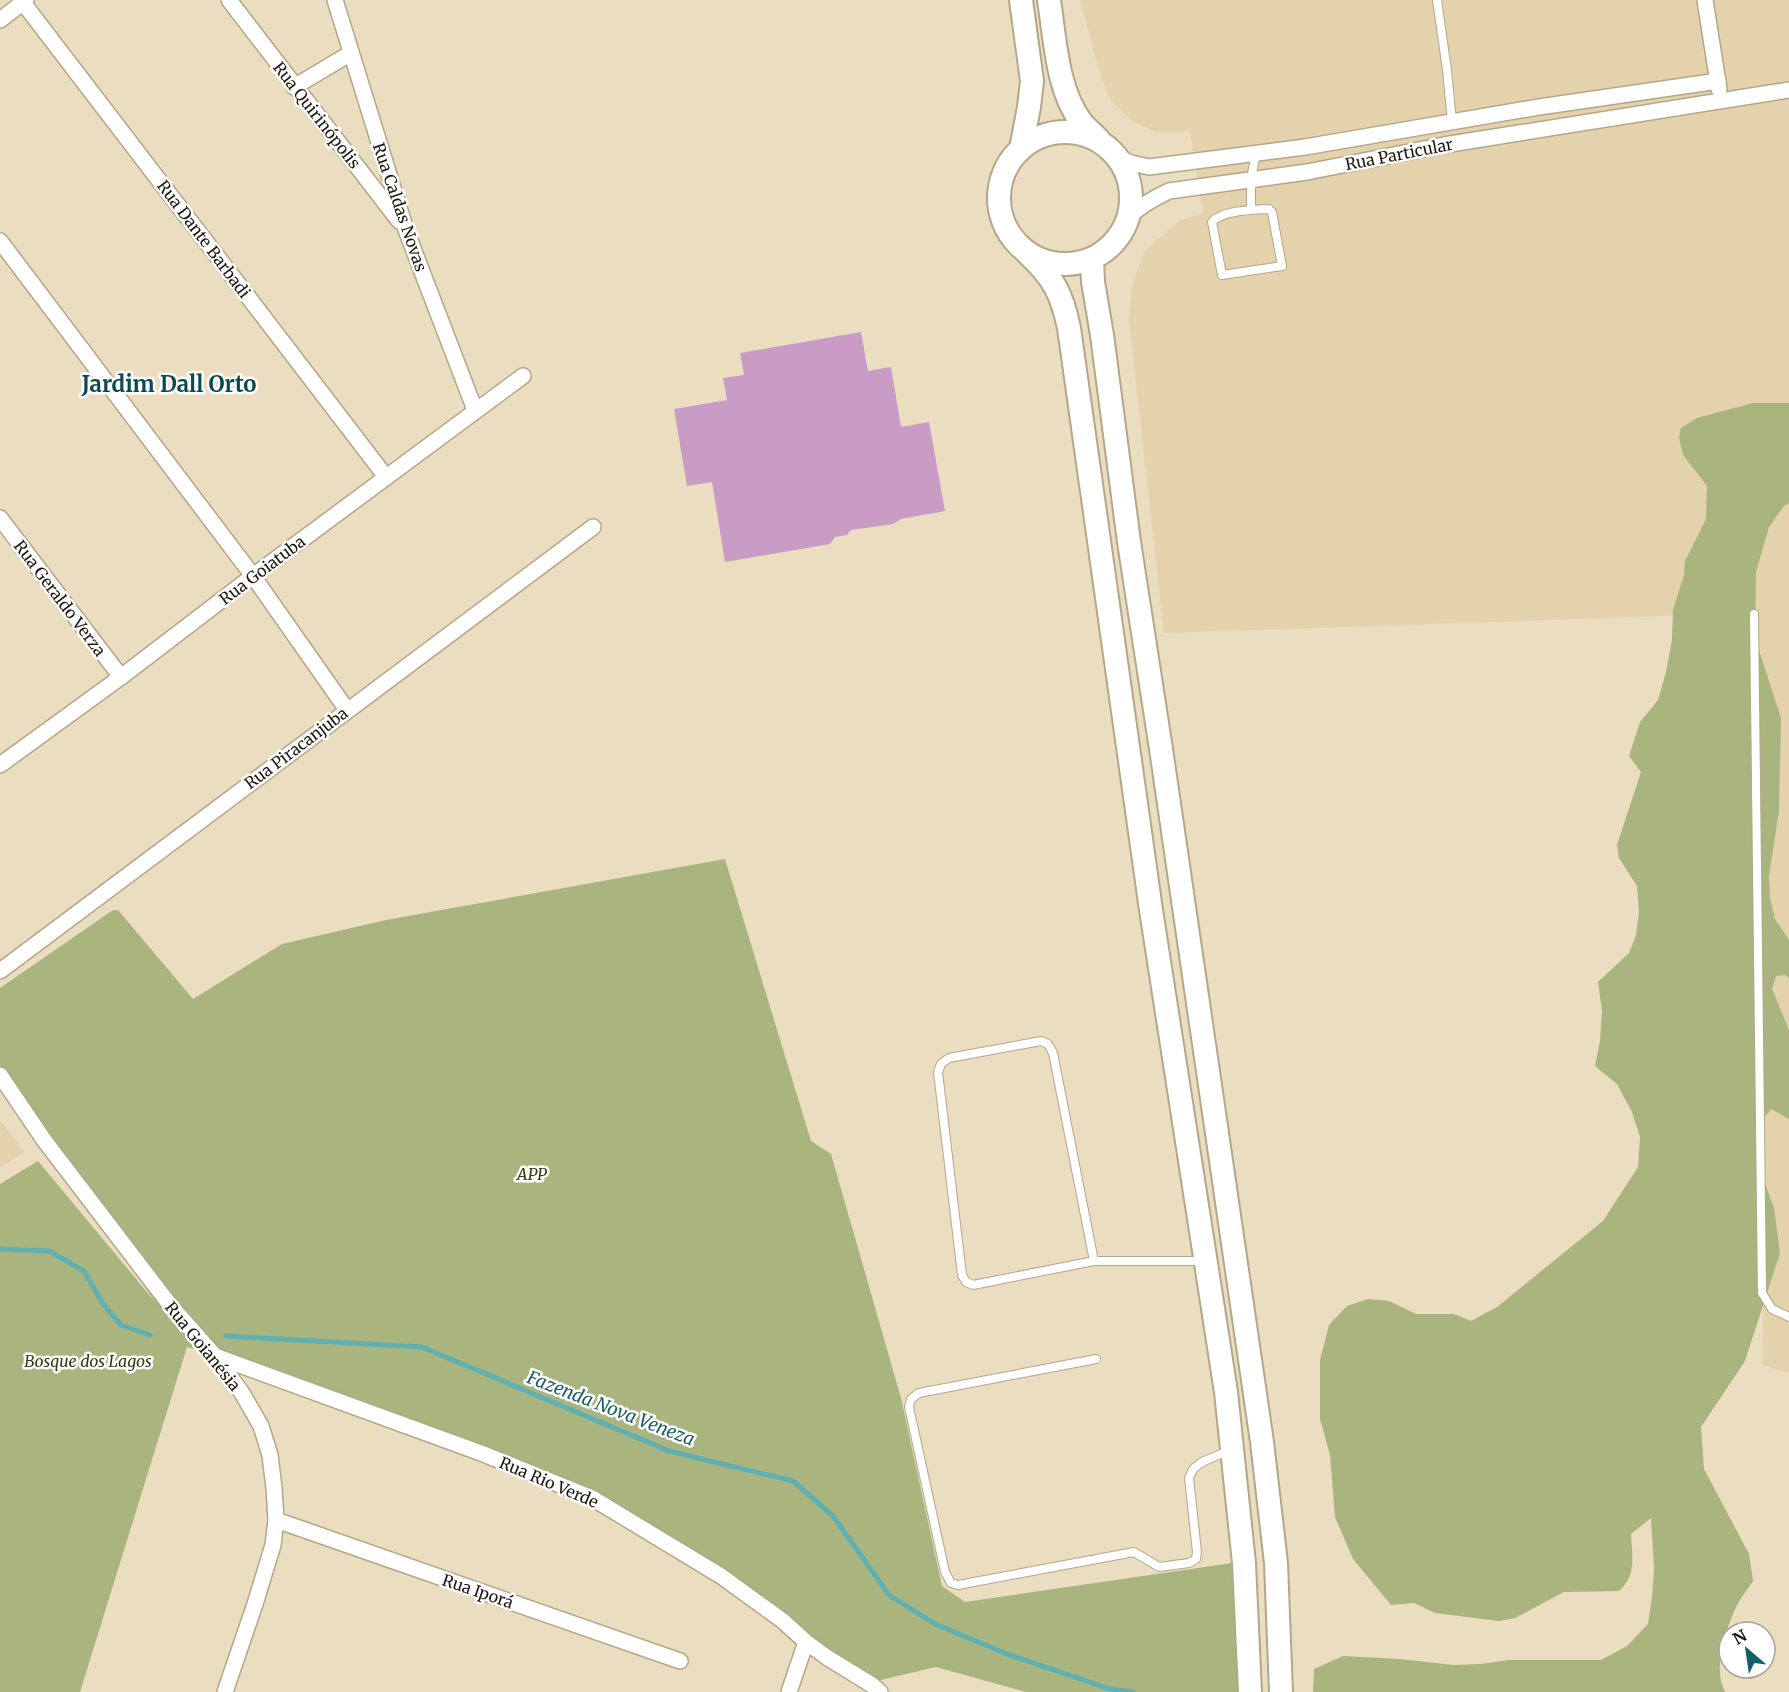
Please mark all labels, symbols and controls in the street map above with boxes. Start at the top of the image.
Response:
street label: Rua Quirinópolis [269,58,365,173]
street label: Rua Particular [1343,134,1455,174]
street label: Rua Caldas Novas [369,140,431,274]
street label: Rua Dante Barbadi [153,176,255,302]
district label: Jardim Dall Orto [81,370,256,398]
street label: Rua Goiatuba [215,531,309,609]
street label: Rua Geraldo Verza [10,536,110,660]
street label: Rua Piracanjuba [240,702,352,793]
park label: APP [515,1164,547,1184]
street label: Rua Goianésia [161,1297,245,1395]
park label: Bosque dos Lagos [24,1351,152,1371]
water label: Fazenda Nova Veneza [523,1365,698,1451]
street label: Rua Rio Verde [496,1452,602,1512]
street label: Rua Iporá [440,1570,517,1613]
north arrow [1717,1620,1777,1680]
text: N [1729,1625,1750,1649]

